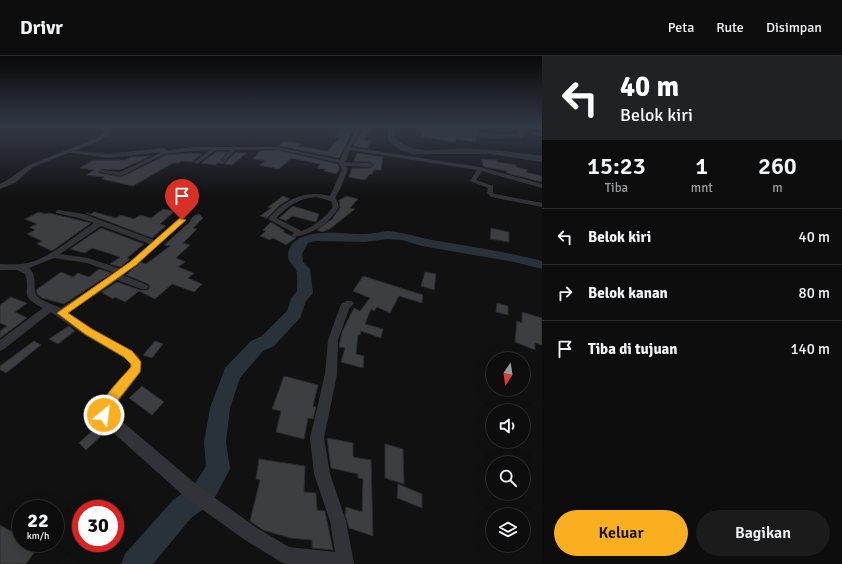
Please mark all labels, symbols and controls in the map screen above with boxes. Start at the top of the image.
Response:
text: Drivr [20,16,63,40]
text: Peta [668,19,694,36]
text: Rute [716,19,744,36]
text: Disimpan [766,19,822,36]
text: 40 m [620,70,679,104]
icon: left [554,72,606,124]
text: Belok kiri [620,104,693,126]
text: 15:23 [587,151,646,181]
text: 1 [695,151,708,181]
text: 260 [758,151,797,181]
pin [165,179,199,220]
text: Tiba [605,180,628,196]
text: mnt [691,180,713,196]
text: m [772,180,783,196]
icon: arrive [171,185,193,207]
icon: left [554,226,576,248]
text: Belok kiri [588,228,651,246]
text: 40 m [799,228,830,246]
icon: right [554,282,576,304]
text: Belok kanan [588,284,668,302]
text: 80 m [799,284,830,302]
icon: arrive [554,338,576,360]
text: Tiba di tujuan [588,340,678,358]
text: 140 m [790,340,830,358]
north arrow [486,352,530,396]
map controls [486,352,530,552]
position arrow [83,394,125,436]
button: sound [486,404,530,448]
button: search [486,456,530,500]
speed limit sign: 30 [72,500,124,552]
text: 22 [27,508,49,533]
button: layers [486,508,530,552]
button: Keluar [554,510,688,556]
button: Bagikan [696,510,830,556]
text: km/h [27,530,49,542]

